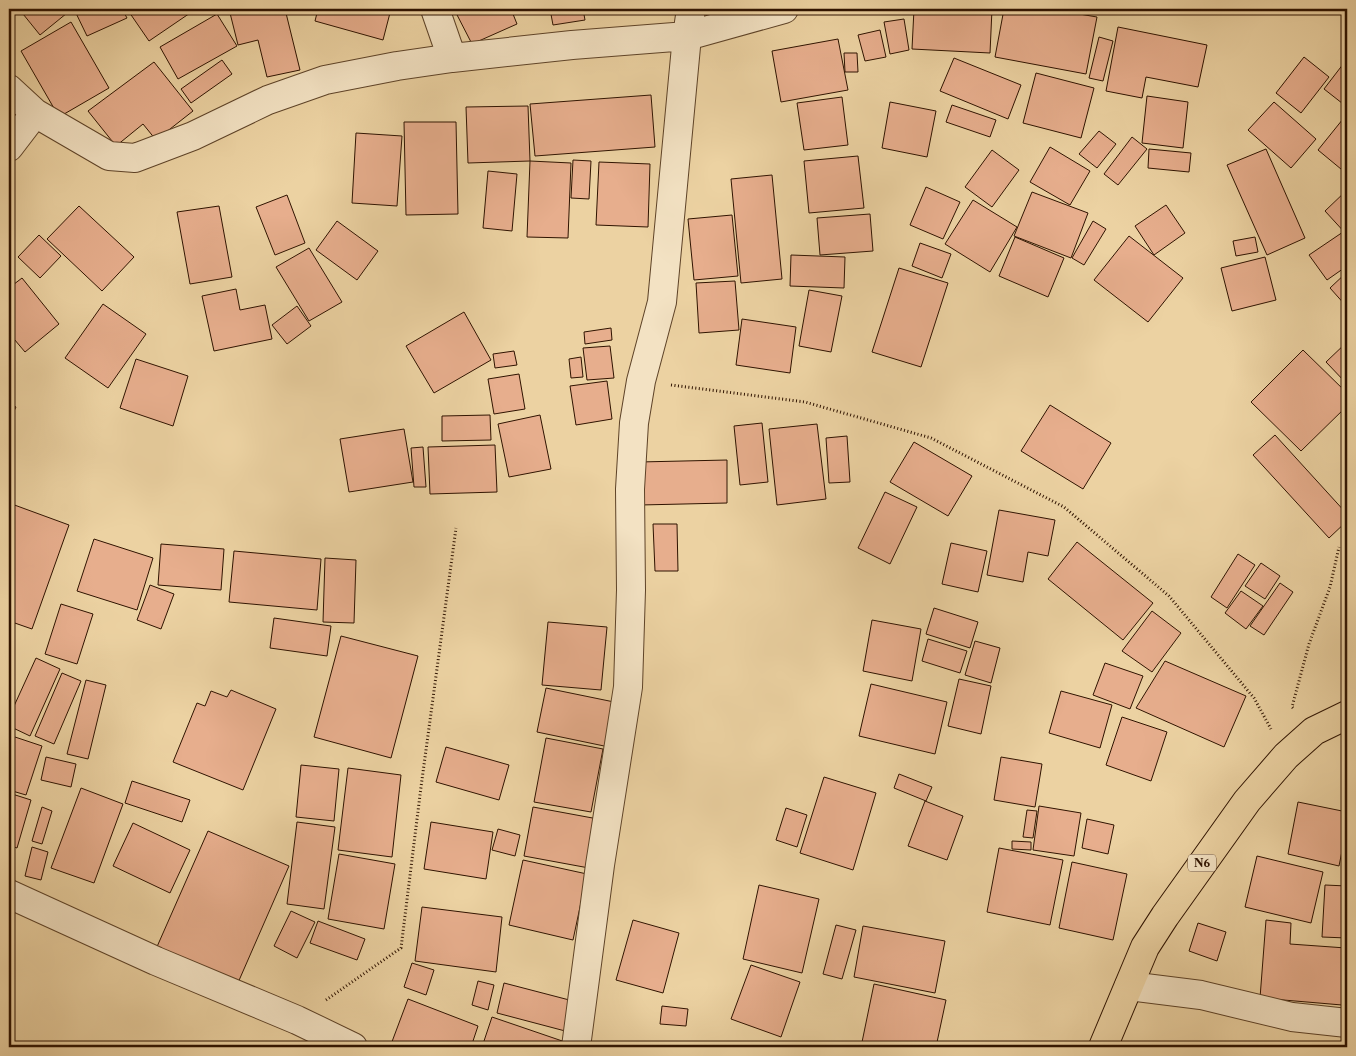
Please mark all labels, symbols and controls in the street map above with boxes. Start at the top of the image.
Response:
road number: N6 [1188,854,1216,871]

